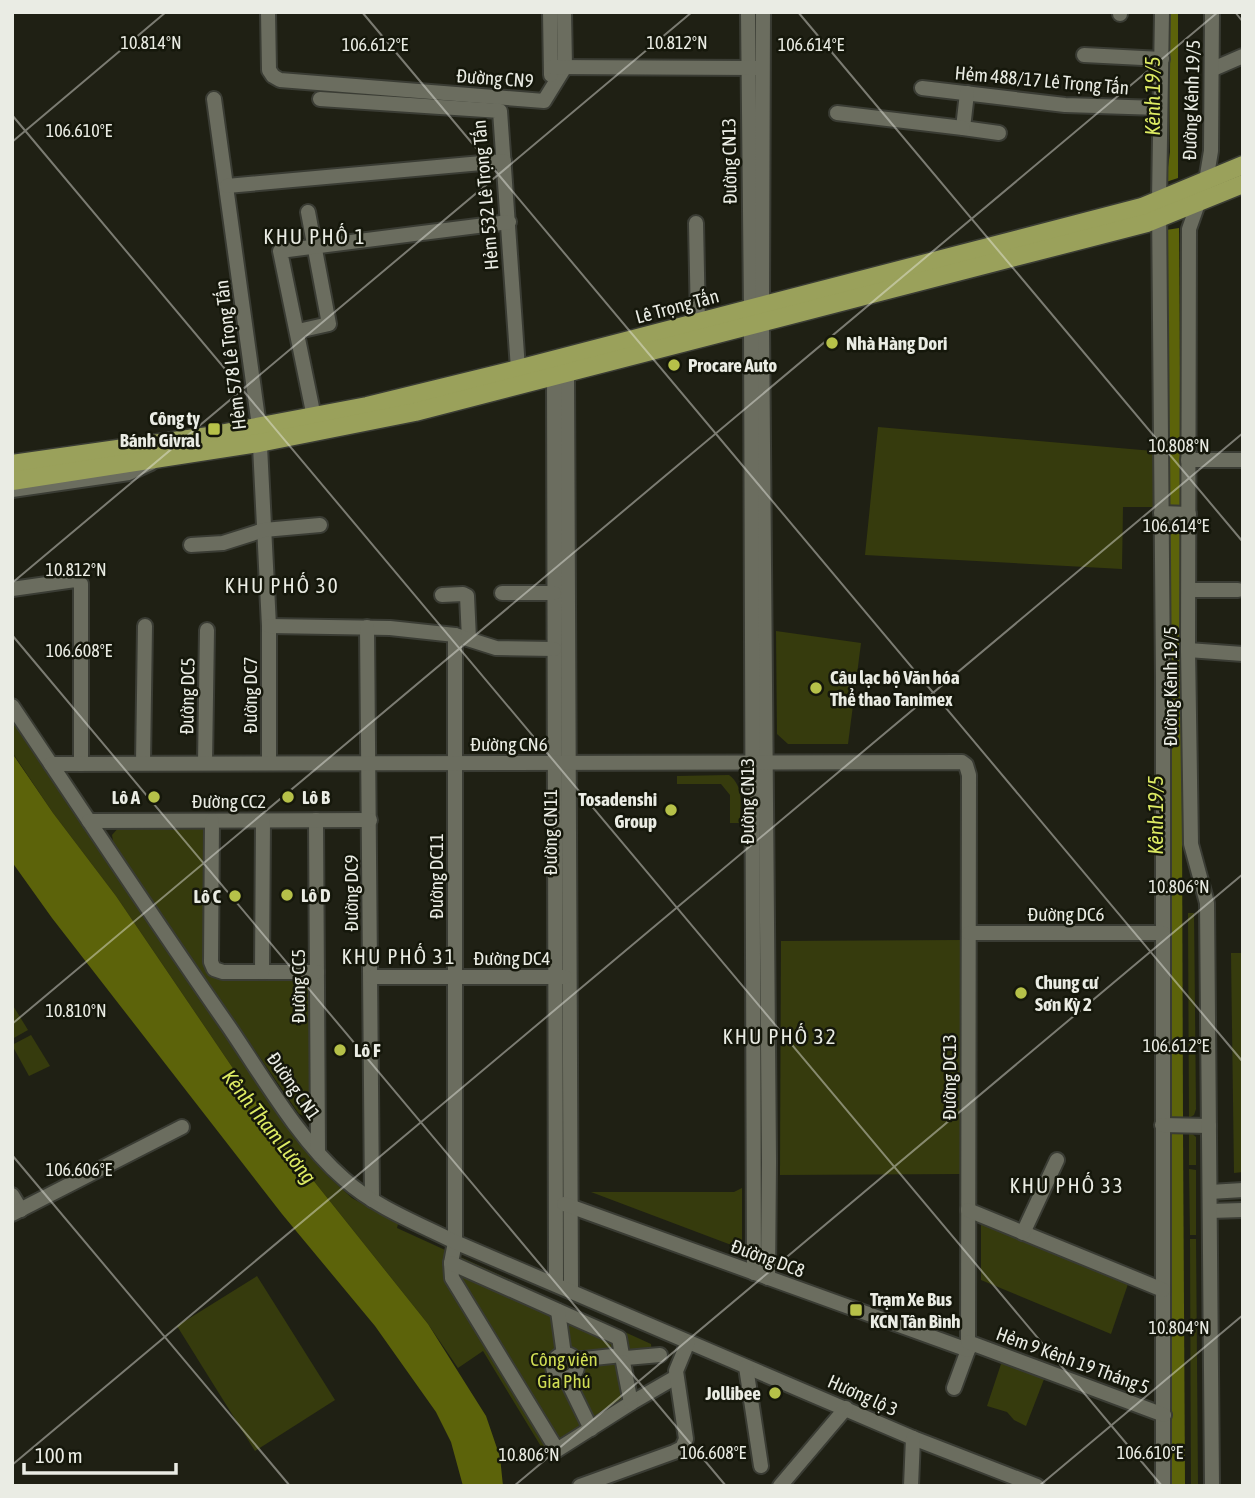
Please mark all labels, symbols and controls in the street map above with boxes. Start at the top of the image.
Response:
text: 10.814°N [120,32,182,53]
text: 10.812°N [646,32,708,53]
text: 106.612°E [342,34,409,55]
text: 106.614°E [778,34,845,55]
street label: Đường Kênh 19/5 [1178,39,1204,161]
water label: Kênh 19/5 [1140,56,1164,136]
street label: Hẻm 488/17 Lê Trọng Tấn [954,61,1130,99]
street label: Đường CN9 [456,64,534,92]
street label: Đường CN13 [717,118,741,204]
street label: Hẻm 532 Lê Trọng Tấn [467,119,503,271]
text: 106.610°E [46,120,113,141]
district label: KHU PHỐ 1 [263,223,367,248]
street label: Hẻm 578 Lê Trọng Tấn [210,279,250,431]
street label: Lê Trọng Tấn [633,284,721,328]
place label: Nhà Hàng Dori [846,332,947,354]
marker: Nhà Hàng Dori [824,335,840,351]
place label: Procare Auto [688,354,777,376]
marker: Procare Auto [666,357,682,373]
place label: Công ty Bánh Givral [120,407,201,451]
marker: Công ty Bánh Givral [206,421,222,437]
text: 10.808°N [1148,435,1210,456]
text: 106.614°E [1143,515,1210,536]
text: 10.812°N [45,559,107,580]
district label: KHU PHỐ 30 [224,572,340,597]
street label: Đường Kênh 19/5 [1159,626,1181,746]
text: 106.608°E [46,640,113,661]
street label: Đường DC5 [175,657,199,735]
street label: Đường DC7 [239,657,261,733]
place label: Câu lạc bộ Văn hóa Thể thao Tanimex [830,666,960,710]
marker: Câu lạc bộ Văn hóa Thể thao Tanimex [808,680,824,696]
street label: Đường CN6 [470,733,548,755]
street label: Đường CN13 [736,758,758,844]
water label: Kênh 19/5 [1143,775,1167,855]
place label: Lô A [112,786,141,808]
place label: Lô B [302,786,330,808]
place label: Tosadenshi Group [578,788,657,832]
marker: Lô A [146,789,162,805]
marker: Lô B [280,789,296,805]
street label: Đường CN11 [539,789,561,875]
street label: Đường CC2 [192,790,266,812]
marker: Tosadenshi Group [663,802,679,818]
street label: Đường DC11 [425,833,447,919]
street label: Đường DC9 [340,855,362,931]
text: 10.806°N [1148,876,1210,897]
place label: Lô D [301,884,331,906]
place label: Lô C [194,885,221,907]
marker: Lô D [279,887,295,903]
marker: Lô C [227,888,243,904]
street label: Đường DC6 [1028,903,1104,925]
district label: KHU PHỐ 31 [341,943,457,968]
street label: Đường DC4 [474,947,550,969]
street label: Đường CC5 [287,949,309,1023]
place label: Chung cư Sơn Kỳ 2 [1035,971,1099,1015]
marker: Chung cư Sơn Kỳ 2 [1013,985,1029,1001]
text: 10.810°N [45,1000,107,1021]
district label: KHU PHỐ 32 [722,1023,838,1048]
street label: Đường DC13 [938,1034,960,1120]
text: 106.612°E [1143,1035,1210,1056]
place label: Lô F [354,1039,381,1061]
marker: Lô F [332,1042,348,1058]
street label: Đường CN1 [263,1048,325,1124]
water label: Kênh Tham Lương [218,1065,322,1188]
text: 106.606°E [46,1159,113,1180]
district label: KHU PHỐ 33 [1009,1172,1125,1197]
street label: Đường DC8 [728,1235,808,1282]
place label: Trạm Xe Bus KCN Tân Bình [870,1288,961,1332]
marker: Trạm Xe Bus KCN Tân Bình [848,1302,864,1318]
text: 10.804°N [1148,1317,1210,1338]
street label: Hẻm 9 Kênh 19 Tháng 5 [993,1322,1153,1398]
park label: Công viên Gia Phú [530,1348,598,1392]
street label: Hương lộ 3 [825,1370,901,1420]
place label: Jollibee [704,1382,761,1404]
marker: Jollibee [767,1385,783,1401]
scale bar [24,1432,177,1476]
text: 106.608°E [680,1442,747,1463]
text: 106.610°E [1117,1442,1184,1463]
text: 100 m [35,1443,83,1467]
text: 10.806°N [498,1444,560,1465]

